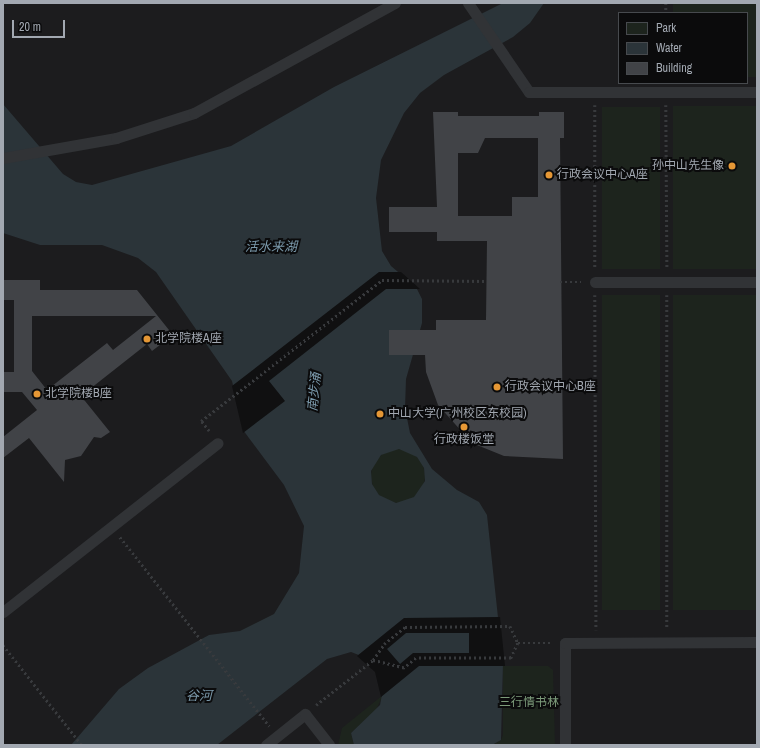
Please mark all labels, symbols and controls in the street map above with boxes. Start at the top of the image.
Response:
scale bar [14,12,67,38]
legend [618,12,748,84]
text: 20 m [19,19,41,35]
text: Park [656,20,676,36]
text: Water [656,40,682,56]
text: Building [656,60,692,76]
place label: 孙中山先生像 [652,159,724,173]
marker: 孙中山先生像 [727,161,737,171]
place label: 行政会议中心A座 [557,168,648,182]
marker: 行政会议中心A座 [544,170,554,180]
water label: 活水来湖 [245,239,297,255]
place label: 北学院楼A座 [155,332,222,346]
marker: 北学院楼A座 [142,334,152,344]
water label: 南步涌 [305,372,325,412]
place label: 行政会议中心B座 [505,380,596,394]
marker: 行政会议中心B座 [492,382,502,392]
place label: 北学院楼B座 [45,387,112,401]
marker: 北学院楼B座 [32,389,42,399]
place label: 中山大学(广州校区东校园) [388,407,527,421]
marker: 中山大学(广州校区东校园) [375,409,385,419]
marker: 行政楼饭堂 [459,422,469,432]
place label: 行政楼饭堂 [434,433,494,447]
water label: 谷河 [186,688,212,704]
park label: 三行情书林 [499,696,559,710]

